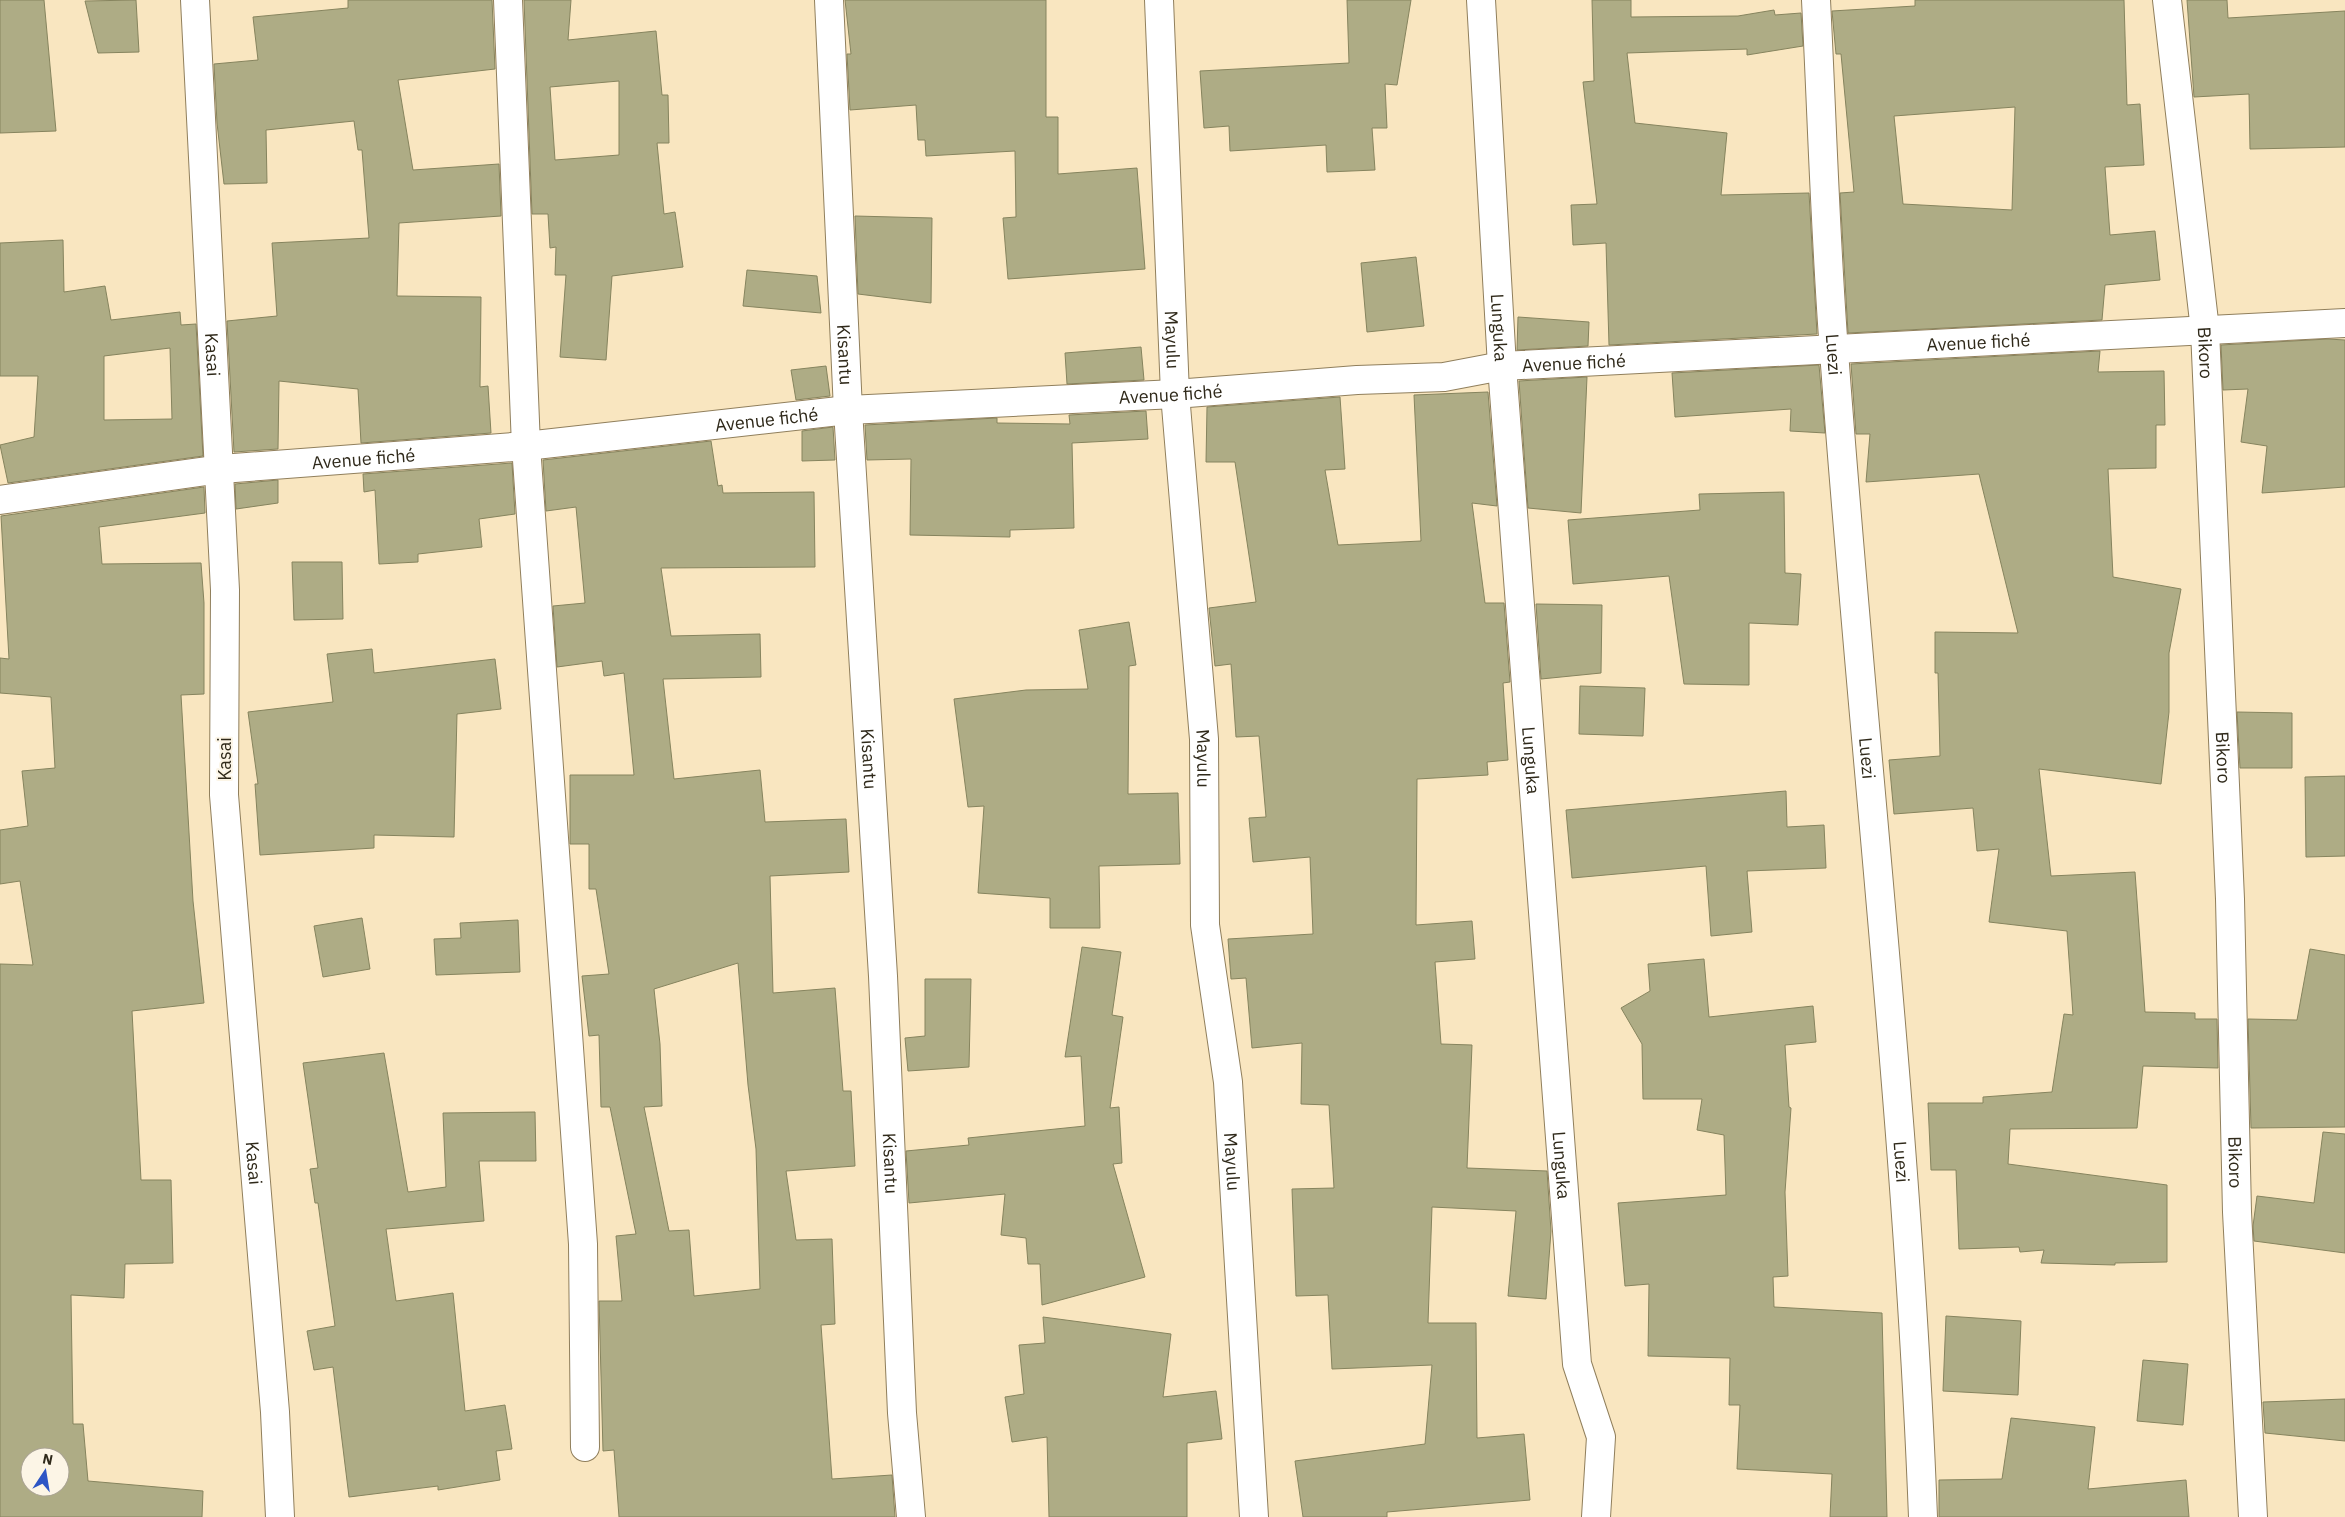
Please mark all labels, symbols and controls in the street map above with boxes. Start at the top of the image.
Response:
street label: Lunguka [1486,293,1513,362]
street label: Mayulu [1160,310,1185,369]
street label: Kisantu [833,324,858,386]
street label: Bikoro [2193,326,2219,379]
street label: Avenue fiché [1926,328,2031,356]
street label: Kasai [200,332,226,377]
street label: Luezi [1821,333,1847,376]
street label: Avenue fiché [1521,348,1626,376]
street label: Avenue fiché [1118,379,1223,408]
street label: Avenue fiché [714,402,819,436]
street label: Avenue fiché [311,443,416,474]
street label: Lunguka [1518,726,1546,795]
street label: Kisantu [856,728,883,790]
street label: Mayulu [1192,728,1216,788]
street label: Bikoro [2211,731,2236,784]
street label: Luezi [1855,736,1881,780]
street label: Kasai [213,737,236,781]
street label: Lunguka [1548,1130,1576,1200]
street label: Kisantu [878,1132,904,1194]
street label: Mayulu [1220,1132,1246,1192]
street label: Bikoro [2224,1136,2248,1189]
street label: Kasai [241,1140,268,1186]
street label: Luezi [1889,1140,1915,1183]
north arrow [20,1447,70,1497]
text: N [41,1449,55,1469]

